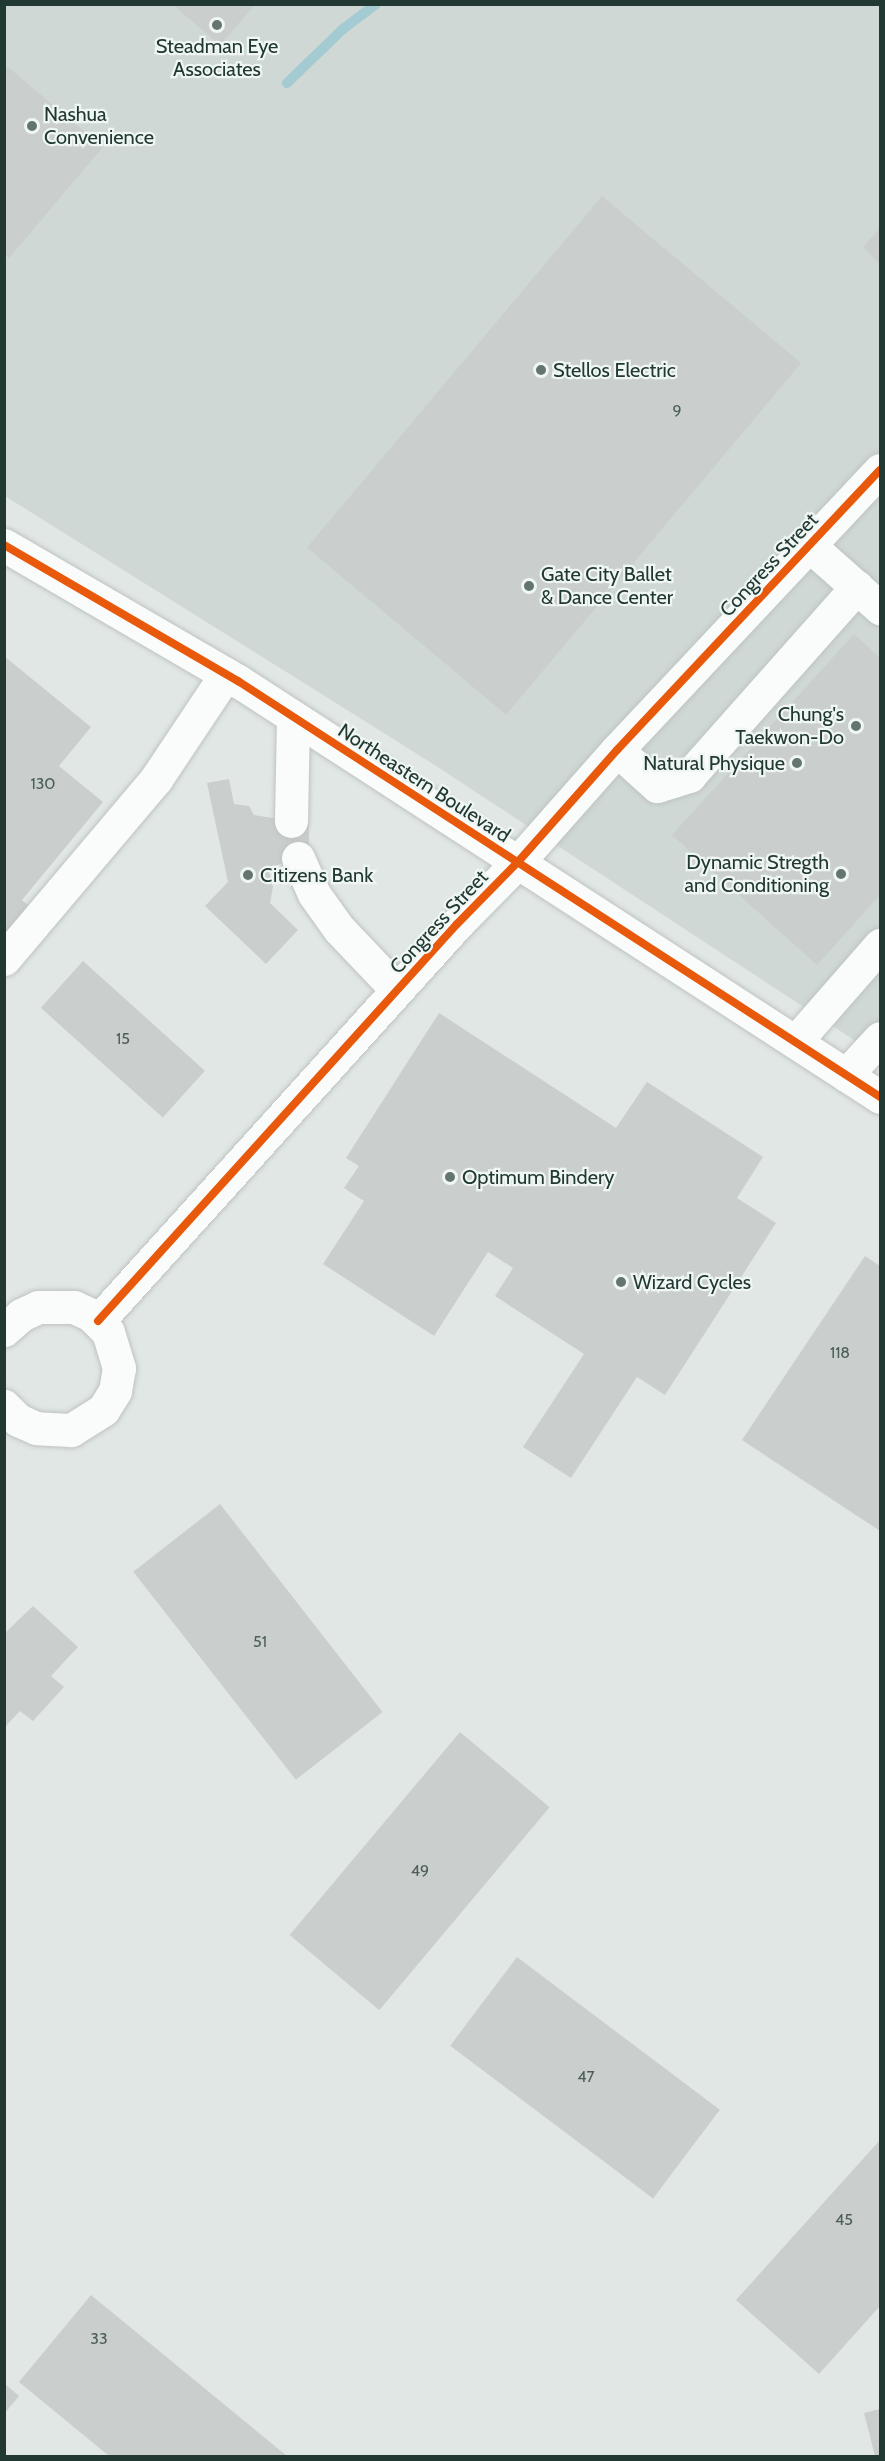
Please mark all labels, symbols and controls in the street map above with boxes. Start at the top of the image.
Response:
marker: Steadman Eye Associates [210,18,224,32]
place label: Steadman Eye Associates [156,35,278,82]
place label: Nashua Convenience [44,102,154,149]
marker: Nashua Convenience [25,119,39,133]
place label: Stellos Electric [553,358,676,382]
marker: Stellos Electric [534,363,548,377]
house number: 9 [672,401,682,421]
street label: Congress Street [715,508,823,622]
place label: Gate City Ballet & Dance Center [541,562,673,609]
marker: Gate City Ballet & Dance Center [522,579,536,593]
place label: Chung's Taekwon-Do [735,702,844,749]
street label: Northeastern Boulevard [333,718,515,848]
marker: Chung's Taekwon-Do [849,719,863,733]
place label: Natural Physique [643,751,785,775]
marker: Natural Physique [790,756,804,770]
house number: 130 [30,774,56,794]
place label: Dynamic Stregth and Conditioning [685,850,829,897]
place label: Citizens Bank [260,863,373,887]
street label: Congress Street [385,865,493,979]
marker: Dynamic Stregth and Conditioning [834,867,848,881]
marker: Citizens Bank [241,868,255,882]
house number: 15 [116,1029,130,1049]
place label: Optimum Bindery [462,1165,614,1189]
marker: Optimum Bindery [443,1170,457,1184]
place label: Wizard Cycles [633,1270,751,1294]
marker: Wizard Cycles [614,1275,628,1289]
house number: 118 [830,1343,850,1363]
house number: 51 [253,1632,267,1652]
house number: 49 [411,1861,429,1881]
house number: 47 [577,2067,595,2087]
house number: 45 [835,2210,853,2230]
house number: 33 [90,2329,108,2349]

